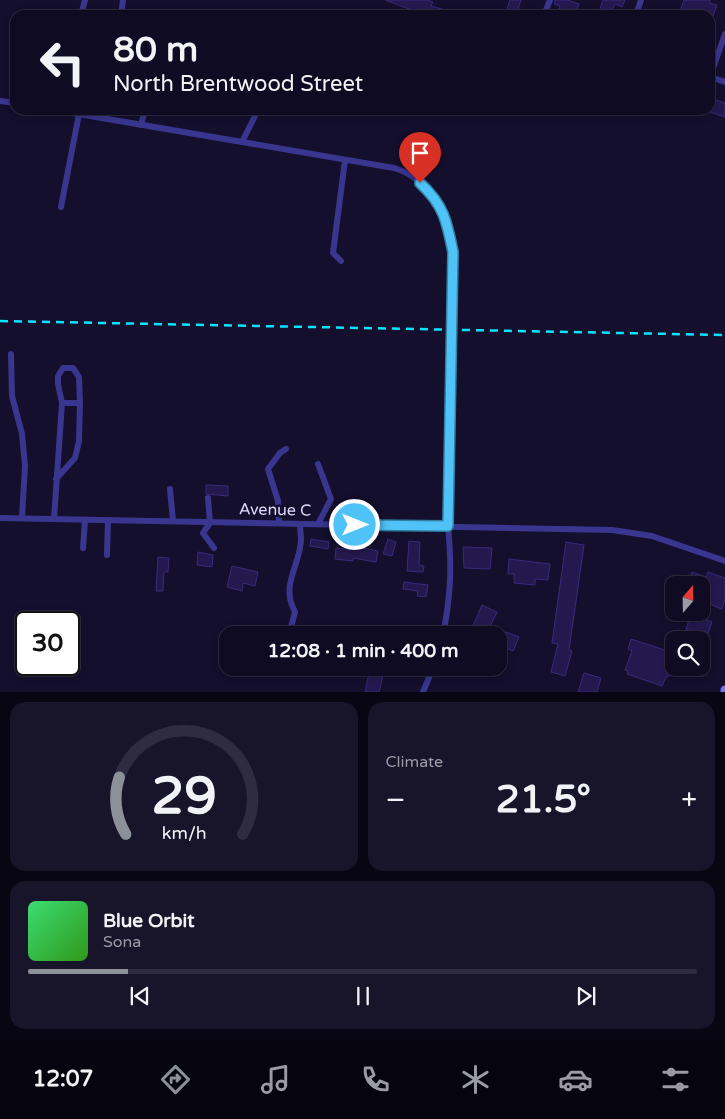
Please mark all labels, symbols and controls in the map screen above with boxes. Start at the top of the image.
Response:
text: 80 m [113,29,198,71]
icon: left [30,30,95,95]
text: North Brentwood Street [113,71,363,97]
pin [399,132,441,183]
icon: arrive [406,139,434,167]
position arrow [328,498,380,550]
street label: Avenue C [239,499,311,521]
north arrow [665,576,710,621]
map controls [665,576,710,676]
speed limit sign: 30 [15,611,80,676]
button: search [665,631,710,676]
text: 12:08 · 1 min · 400 m [267,640,459,662]
text: Climate [386,752,443,772]
text: 29 [151,765,216,828]
text: 21.5° [496,777,591,823]
text: − [386,783,405,817]
text: + [681,783,697,817]
text: km/h [161,823,206,844]
text: Blue Orbit [103,910,195,932]
text: Sona [103,932,141,952]
icon: previous [126,982,154,1010]
icon: pause [349,982,377,1010]
icon: next [572,982,600,1010]
icon: directions [158,1062,193,1097]
icon: music [258,1062,293,1097]
icon: phone [358,1062,393,1097]
icon: climate [458,1062,493,1097]
icon: car [558,1062,593,1097]
icon: filters [658,1062,693,1097]
text: 12:07 [32,1066,93,1092]

